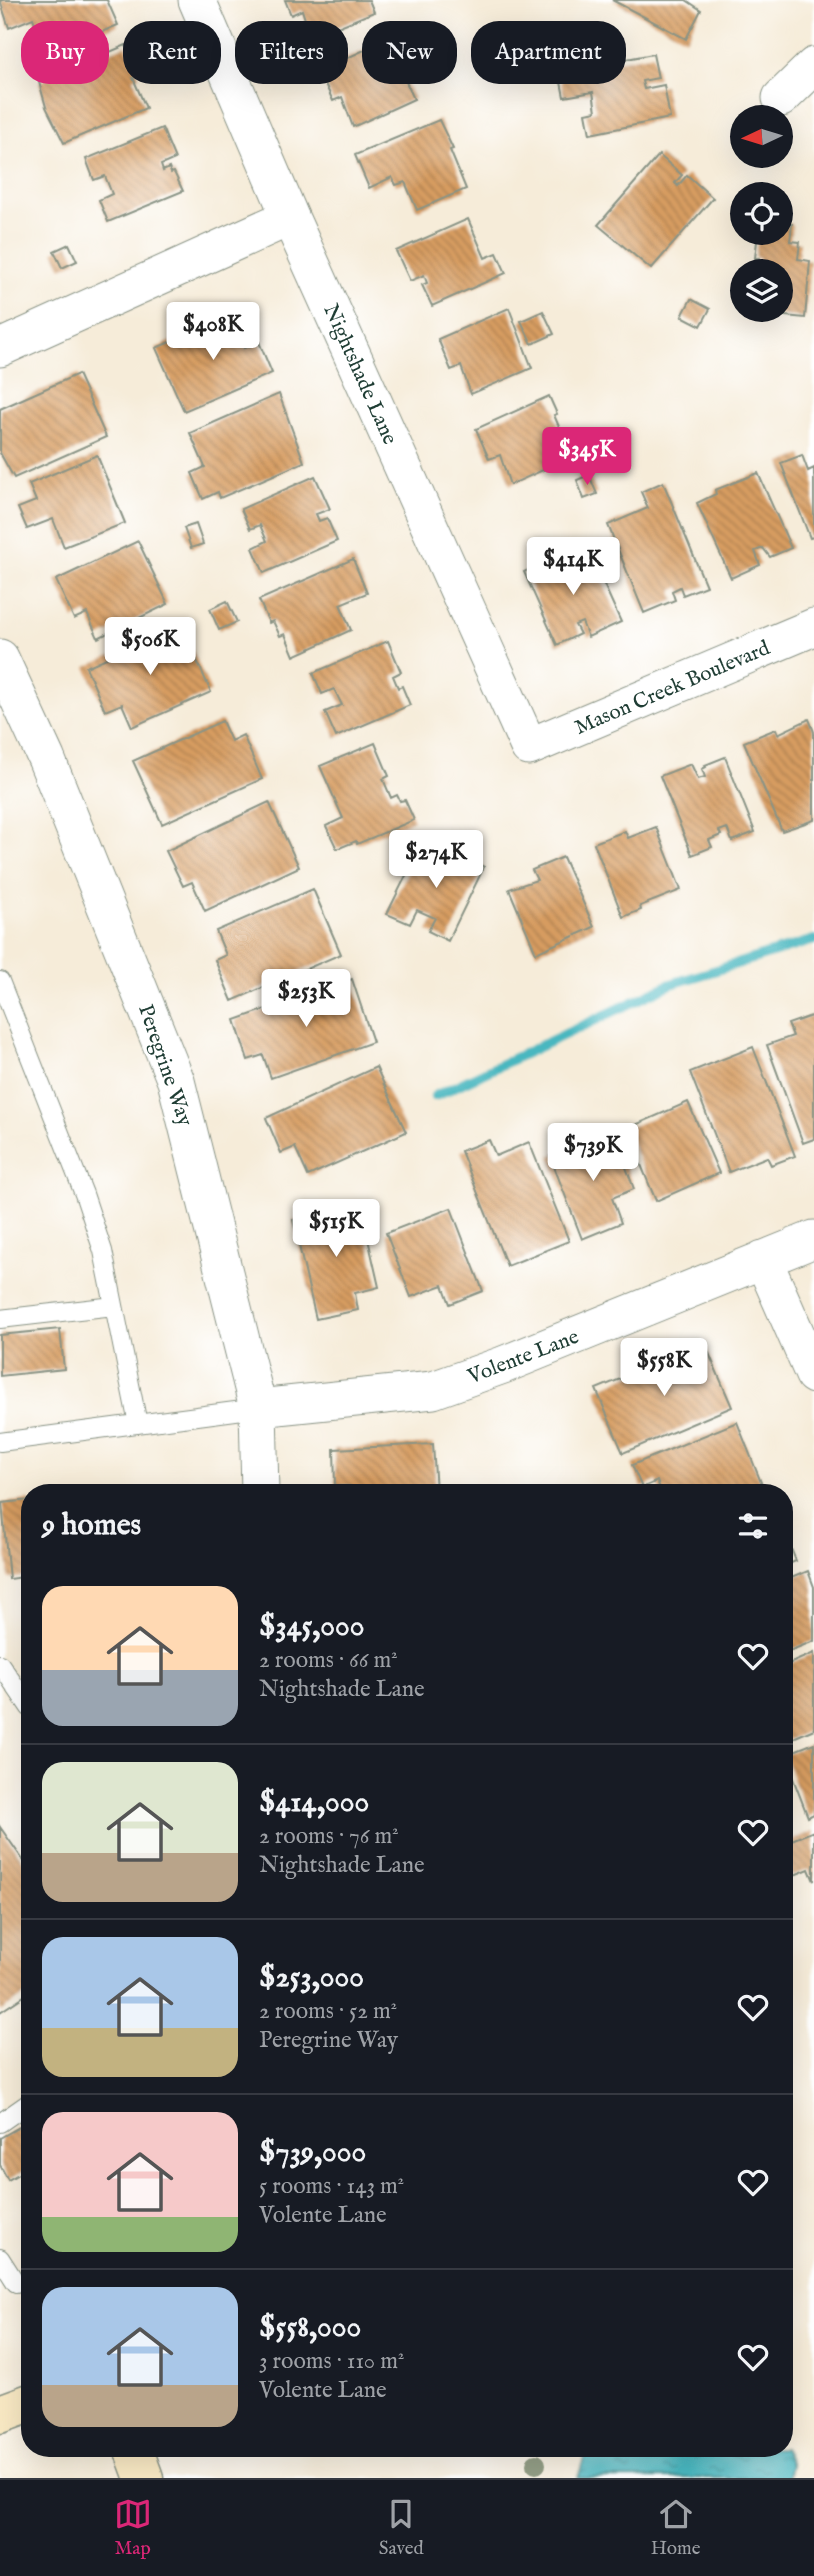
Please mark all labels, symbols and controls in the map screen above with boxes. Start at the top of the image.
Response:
chip: Buy [21,21,109,84]
chip: Rent [123,21,221,84]
chip: Filters [235,21,348,84]
chip: New [362,21,457,84]
chip: Apartment [471,21,626,84]
north arrow [730,105,793,168]
map controls [730,105,793,322]
button: locate [730,182,793,245]
button: layers [730,259,793,322]
street label: Nightshade Lane [317,300,403,449]
pin: $408K [164,302,262,362]
text: $408K [183,310,243,339]
pin: $345K [538,428,636,487]
text: $345K [558,435,616,464]
pin: $414K [524,538,622,597]
text: $414K [543,545,603,574]
pin: $506K [101,618,199,677]
text: $506K [121,625,179,654]
street label: Mason Creek Boulevard [571,635,775,742]
pin: $274K [387,830,485,890]
text: $274K [405,838,467,867]
pin: $253K [257,970,355,1029]
text: $253K [277,977,335,1006]
street label: Peregrine Way [131,1001,198,1131]
pin: $739K [544,1124,642,1183]
text: $739K [564,1131,622,1160]
pin: $515K [287,1200,385,1259]
text: $515K [309,1207,363,1236]
street label: Volente Lane [463,1324,583,1391]
pin: $558K [615,1338,713,1398]
text: $558K [636,1346,692,1375]
text: 9 homes [42,1507,141,1545]
icon: filters [734,1507,772,1545]
text: $345,000 [259,1608,364,1646]
icon: home [98,1614,182,1698]
icon: heart [734,1637,772,1675]
text: 2 rooms · 66 m² [259,1646,398,1675]
text: Nightshade Lane [259,1675,425,1704]
text: $414,000 [259,1784,369,1822]
icon: home [98,1790,182,1874]
icon: heart [734,1813,772,1851]
text: 2 rooms · 76 m² [259,1822,399,1851]
text: Nightshade Lane [259,1851,425,1880]
text: $253,000 [259,1959,364,1997]
icon: home [98,1965,182,2049]
icon: heart [734,1988,772,2026]
text: 2 rooms · 52 m² [259,1997,397,2026]
text: Peregrine Way [259,2026,398,2055]
text: $739,000 [259,2134,366,2172]
icon: home [98,2140,182,2224]
icon: heart [734,2163,772,2201]
text: 5 rooms · 143 m² [259,2172,404,2201]
text: Volente Lane [259,2201,387,2230]
text: $558,000 [259,2309,361,2347]
icon: home [98,2315,182,2399]
icon: heart [734,2338,772,2376]
text: 3 rooms · 110 m² [259,2347,404,2376]
text: Volente Lane [259,2376,387,2405]
tab: Map [114,2495,152,2561]
tab: Saved [379,2495,424,2561]
tab: Home [651,2495,700,2561]

